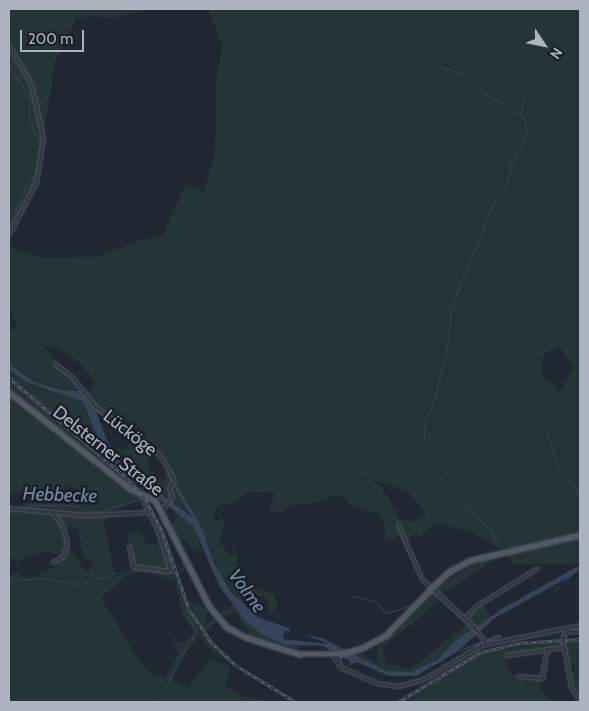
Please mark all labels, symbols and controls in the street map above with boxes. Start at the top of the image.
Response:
scale bar [22,20,86,52]
north arrow [519,20,569,70]
text: 200 m [28,30,73,48]
text: N [546,44,567,63]
street label: Delsterner Straße [49,401,167,501]
street label: Lücköge [99,405,161,461]
water label: Hebbecke [22,482,98,508]
water label: Volme [223,565,271,617]

